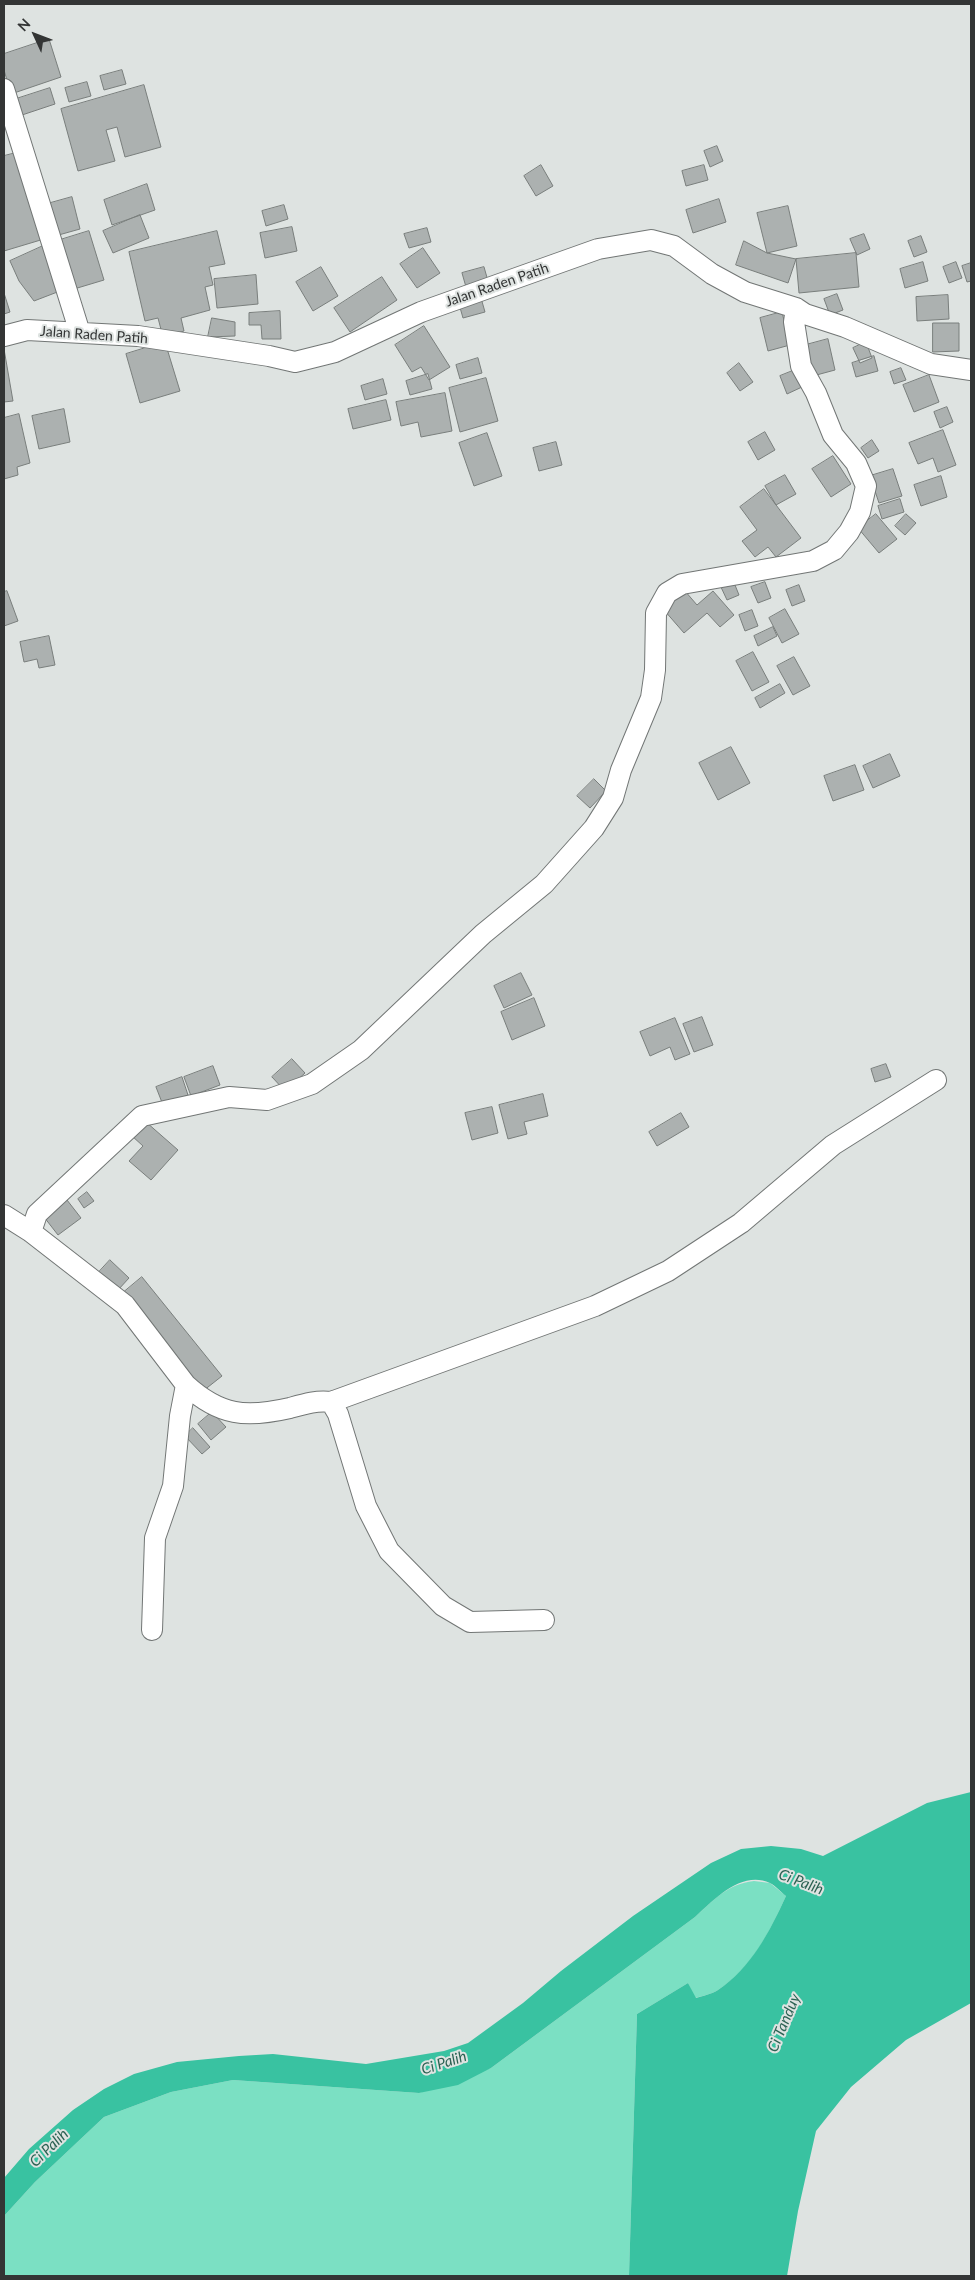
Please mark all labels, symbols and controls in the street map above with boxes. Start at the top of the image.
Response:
north arrow [10,10,60,60]
text: N [14,15,34,34]
street label: Jalan Raden Patih [443,259,551,311]
street label: Jalan Raden Patih [40,323,148,347]
water label: Ci Palih [776,1865,826,1899]
water label: Ci Tanduy [764,1991,804,2055]
water label: Ci Palih [419,2047,469,2079]
water label: Ci Palih [26,2125,72,2171]

